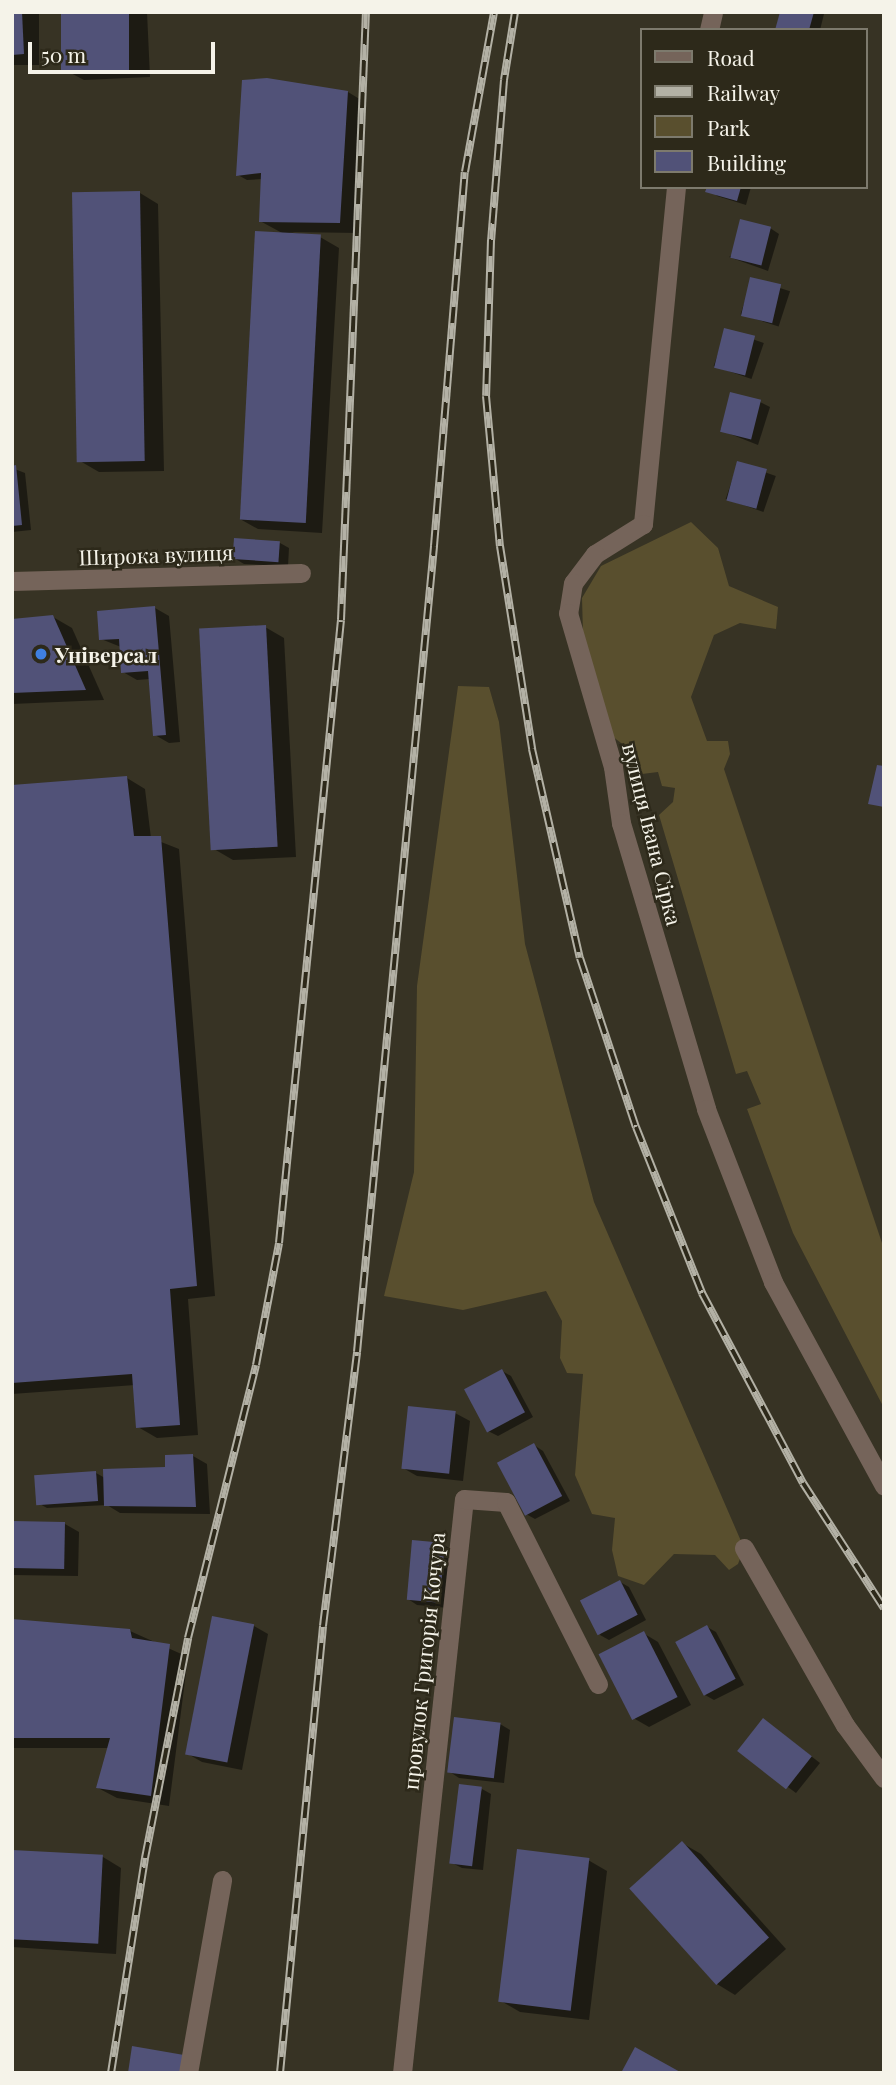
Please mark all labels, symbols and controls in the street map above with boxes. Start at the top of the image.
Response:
scale bar [32,28,219,72]
legend [640,28,868,189]
text: 50 m [41,40,86,68]
text: Road [707,43,755,71]
text: Railway [707,78,780,106]
text: Park [707,113,750,141]
text: Building [707,148,786,176]
street label: Широка вулиця [78,539,234,569]
place label: Універсал [55,641,157,667]
marker: Універсал [33,646,49,662]
street label: вулиця Івана Сірка [618,740,688,928]
street label: провулок Григорія Кочура [397,1531,449,1791]

